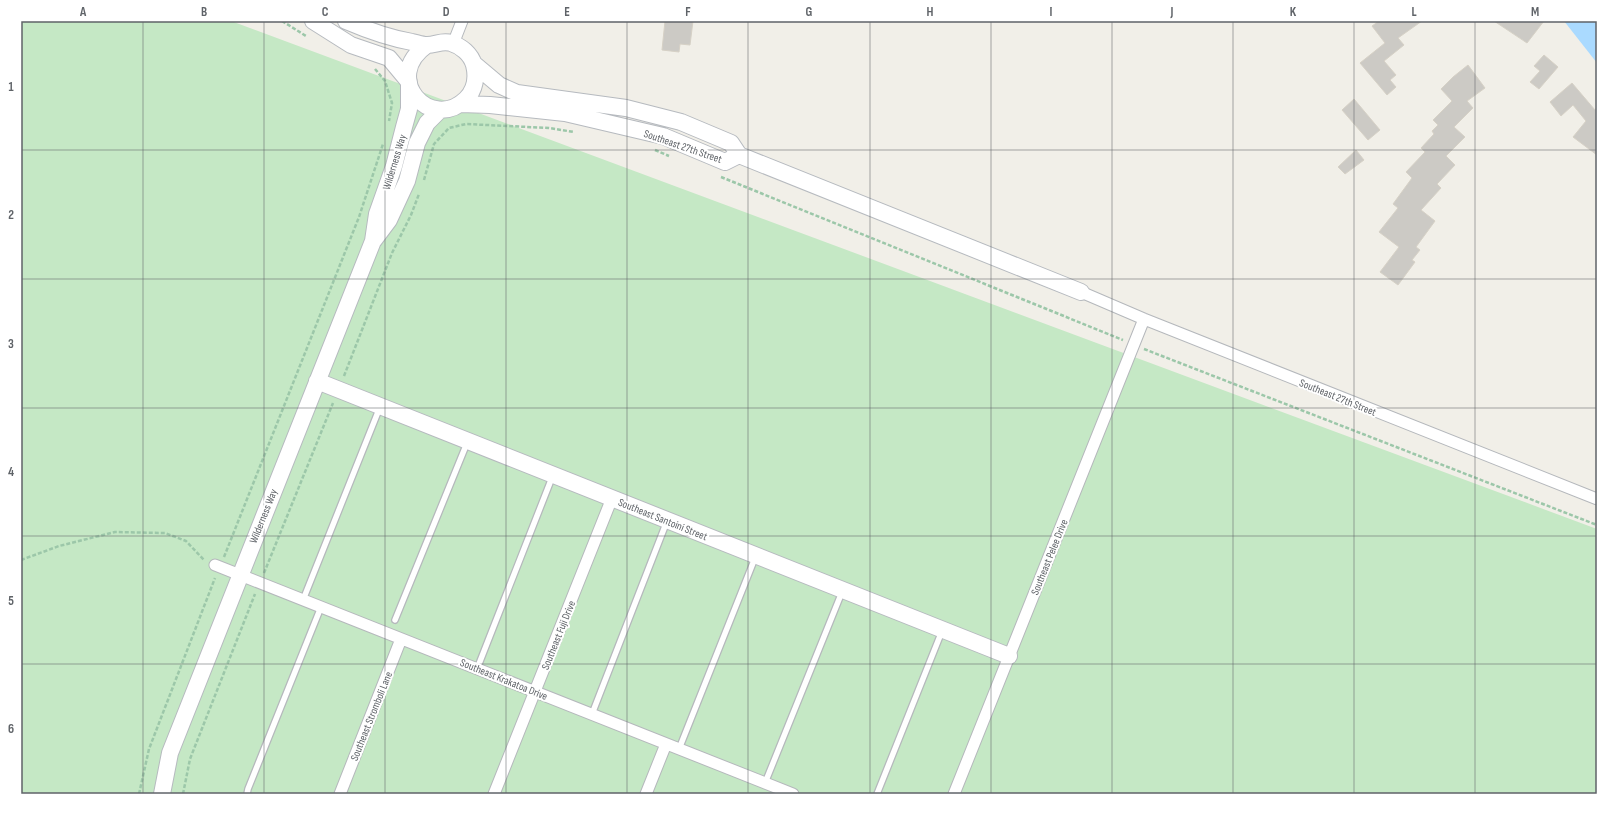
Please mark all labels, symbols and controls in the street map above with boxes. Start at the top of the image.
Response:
text: A [79,4,87,20]
text: B [201,4,207,20]
text: C [322,4,329,20]
text: D [443,4,450,20]
text: E [564,4,570,20]
text: F [685,4,691,20]
text: G [806,4,813,20]
text: H [927,4,934,20]
text: I [1050,4,1053,20]
text: J [1170,4,1174,20]
text: K [1290,4,1297,20]
text: L [1411,4,1417,20]
text: M [1531,4,1539,20]
text: 1 [8,79,14,95]
street label: Southeast 27th Street [642,127,724,166]
street label: Wilderness Way [380,132,409,191]
text: 2 [8,207,14,223]
text: 3 [8,336,14,352]
street label: Southeast 27th Street [1297,376,1379,419]
text: 4 [8,464,14,480]
street label: Wilderness Way [247,486,281,545]
street label: Southeast Santoini Street [616,496,710,544]
street label: Southeast Pelee Drive [1028,517,1071,597]
text: 5 [8,593,14,609]
street label: Southeast Fuji Drive [539,599,578,672]
street label: Southeast Krakatoa Drive [458,656,549,703]
street label: Southeast Stromboli Lane [348,670,395,763]
text: 6 [8,721,14,737]

